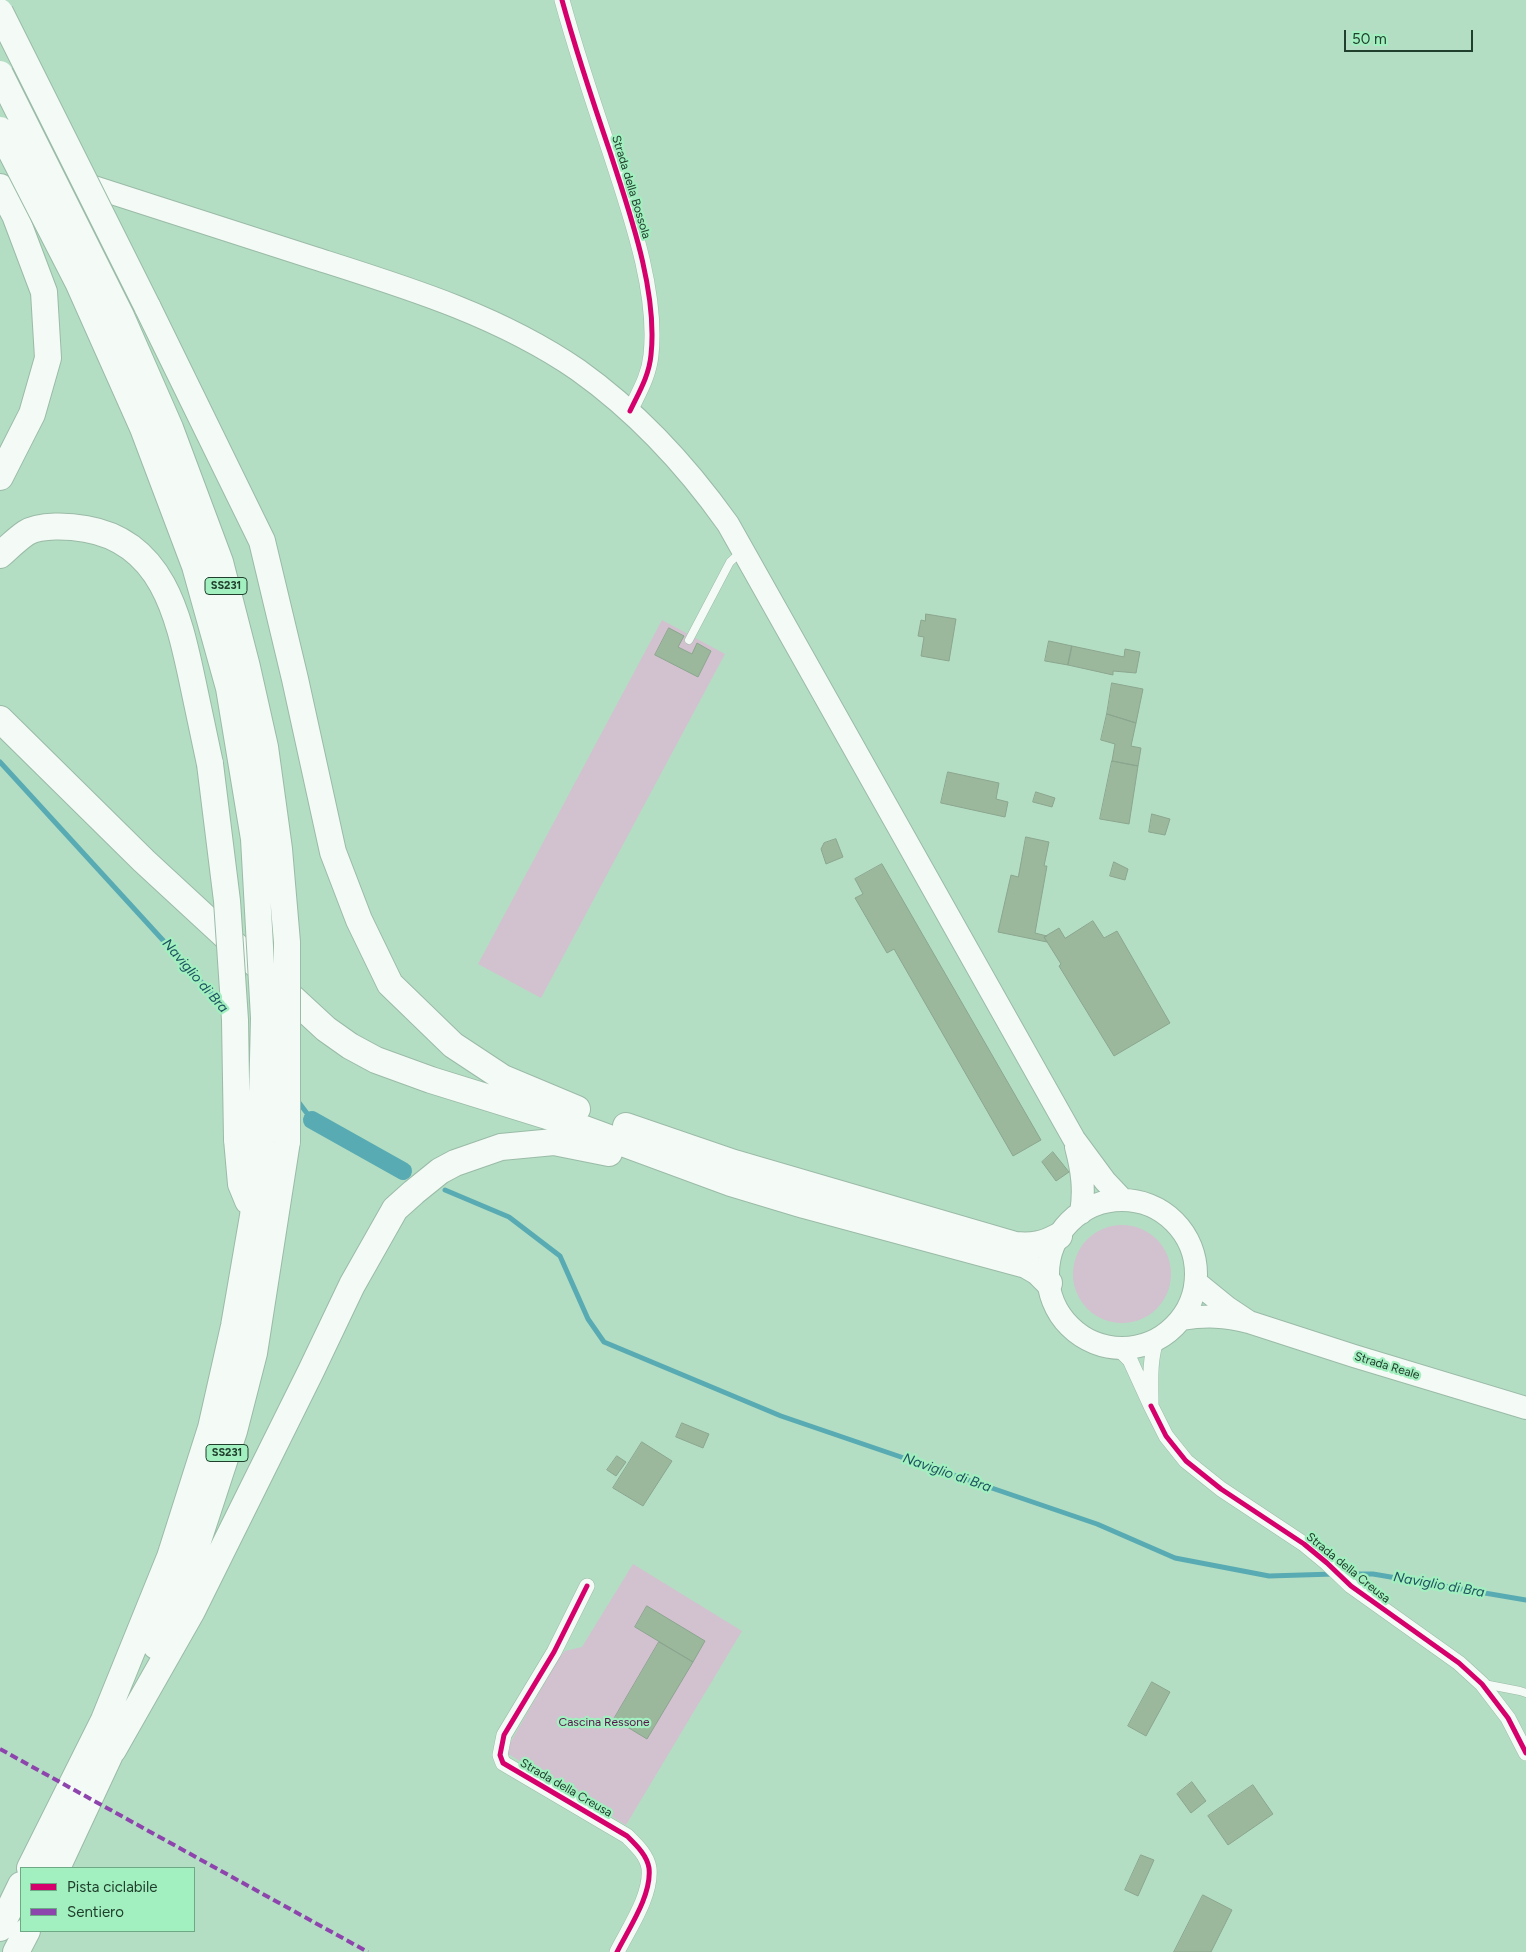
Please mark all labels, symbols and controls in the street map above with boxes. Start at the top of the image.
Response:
scale bar [1346,20,1475,52]
text: 50 m [1352,30,1387,48]
street label: Strada della Bossola [608,134,654,240]
road number: SS231 [205,578,247,594]
water label: Naviglio di Bra [158,936,232,1016]
street label: Strada Reale [1353,1349,1421,1383]
road number: SS231 [206,1445,248,1462]
water label: Naviglio di Bra [901,1450,993,1496]
street label: Strada della Creusa [1303,1530,1393,1606]
water label: Naviglio di Bra [1392,1569,1486,1601]
park label: Cascina Ressone [559,1715,649,1729]
street label: Strada della Creusa [517,1756,615,1820]
legend [20,1867,195,1932]
text: Pista ciclabile [67,1878,158,1896]
text: Sentiero [67,1903,124,1921]

